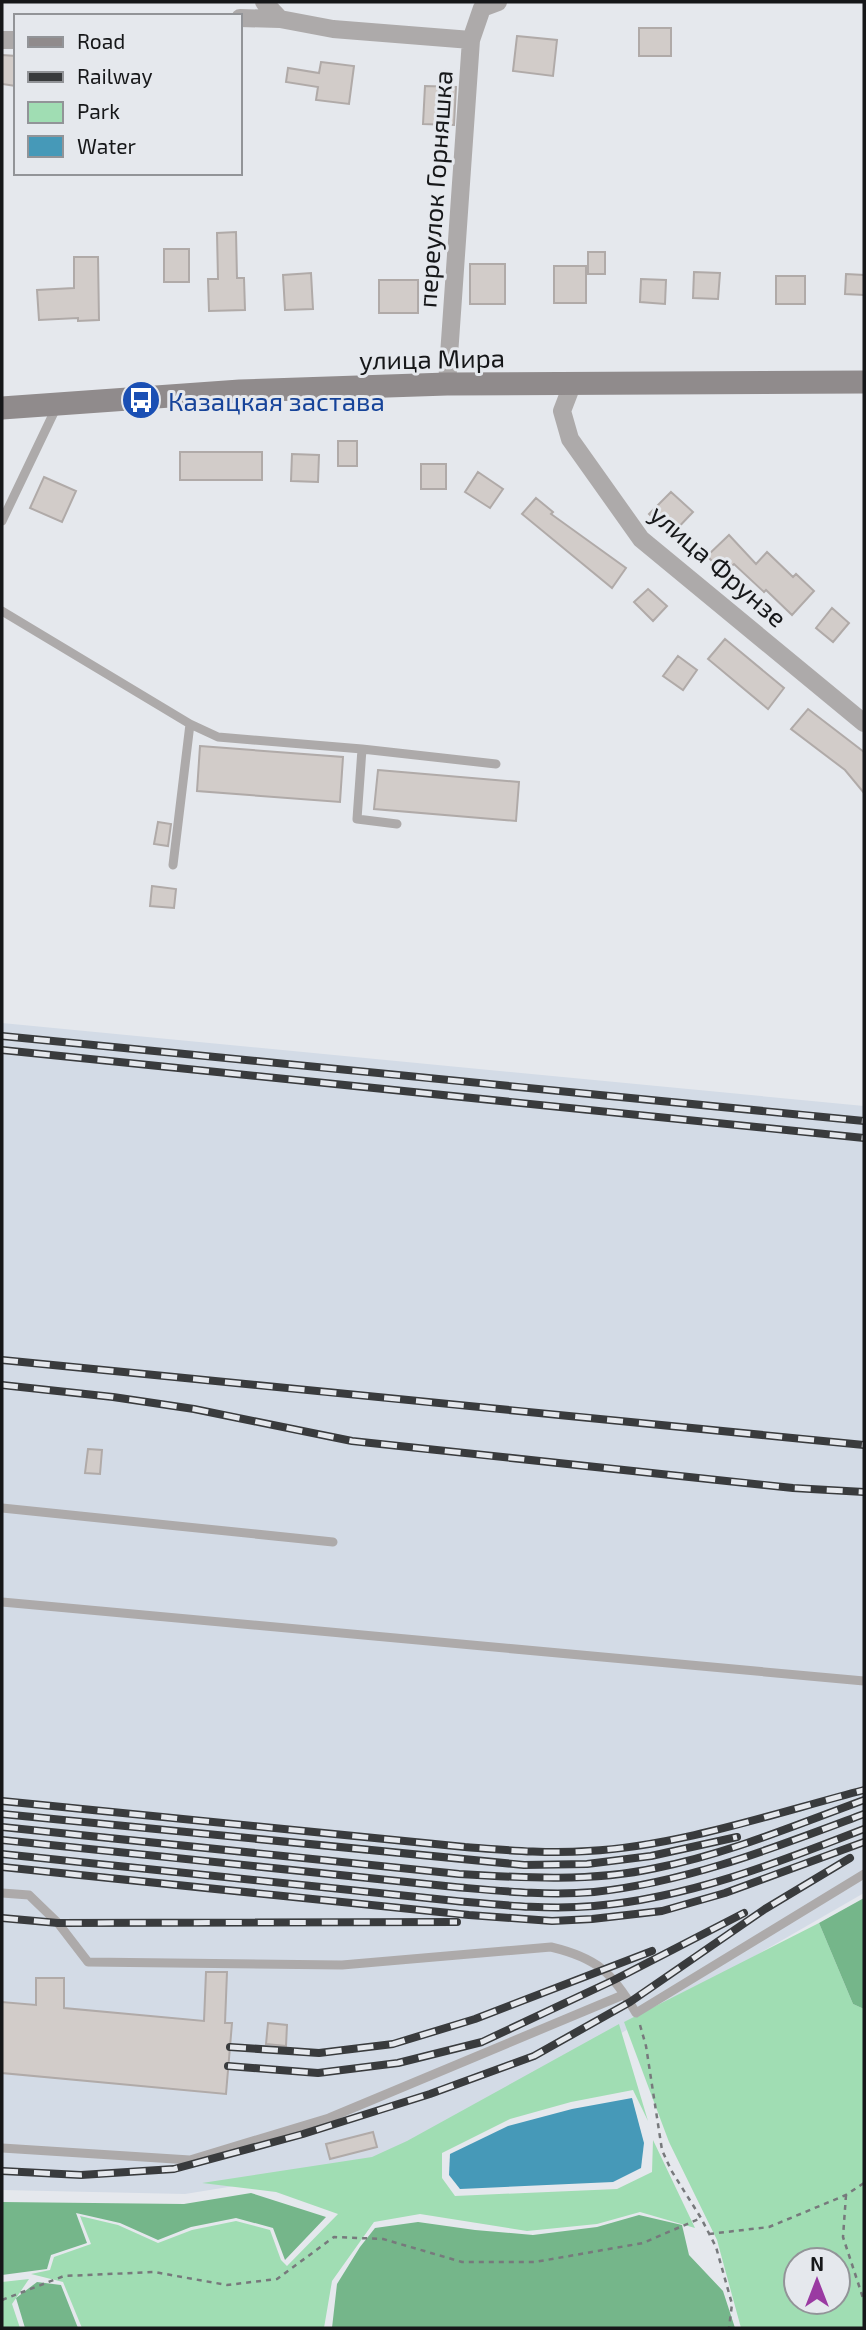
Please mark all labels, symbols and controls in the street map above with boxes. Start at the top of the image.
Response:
legend [14,14,242,175]
text: Road [77,28,125,53]
text: Railway [77,63,153,88]
street label: переулок Горняшка [410,69,459,309]
text: Park [77,98,120,123]
text: Water [77,133,136,158]
street label: улица Мира [359,341,505,376]
bus stop icon: Казацкая застава [120,379,162,421]
place label: Казацкая застава [168,385,385,416]
street label: улица Фрунзе [644,497,794,633]
north arrow [782,2246,852,2316]
text: N [810,2252,824,2275]

